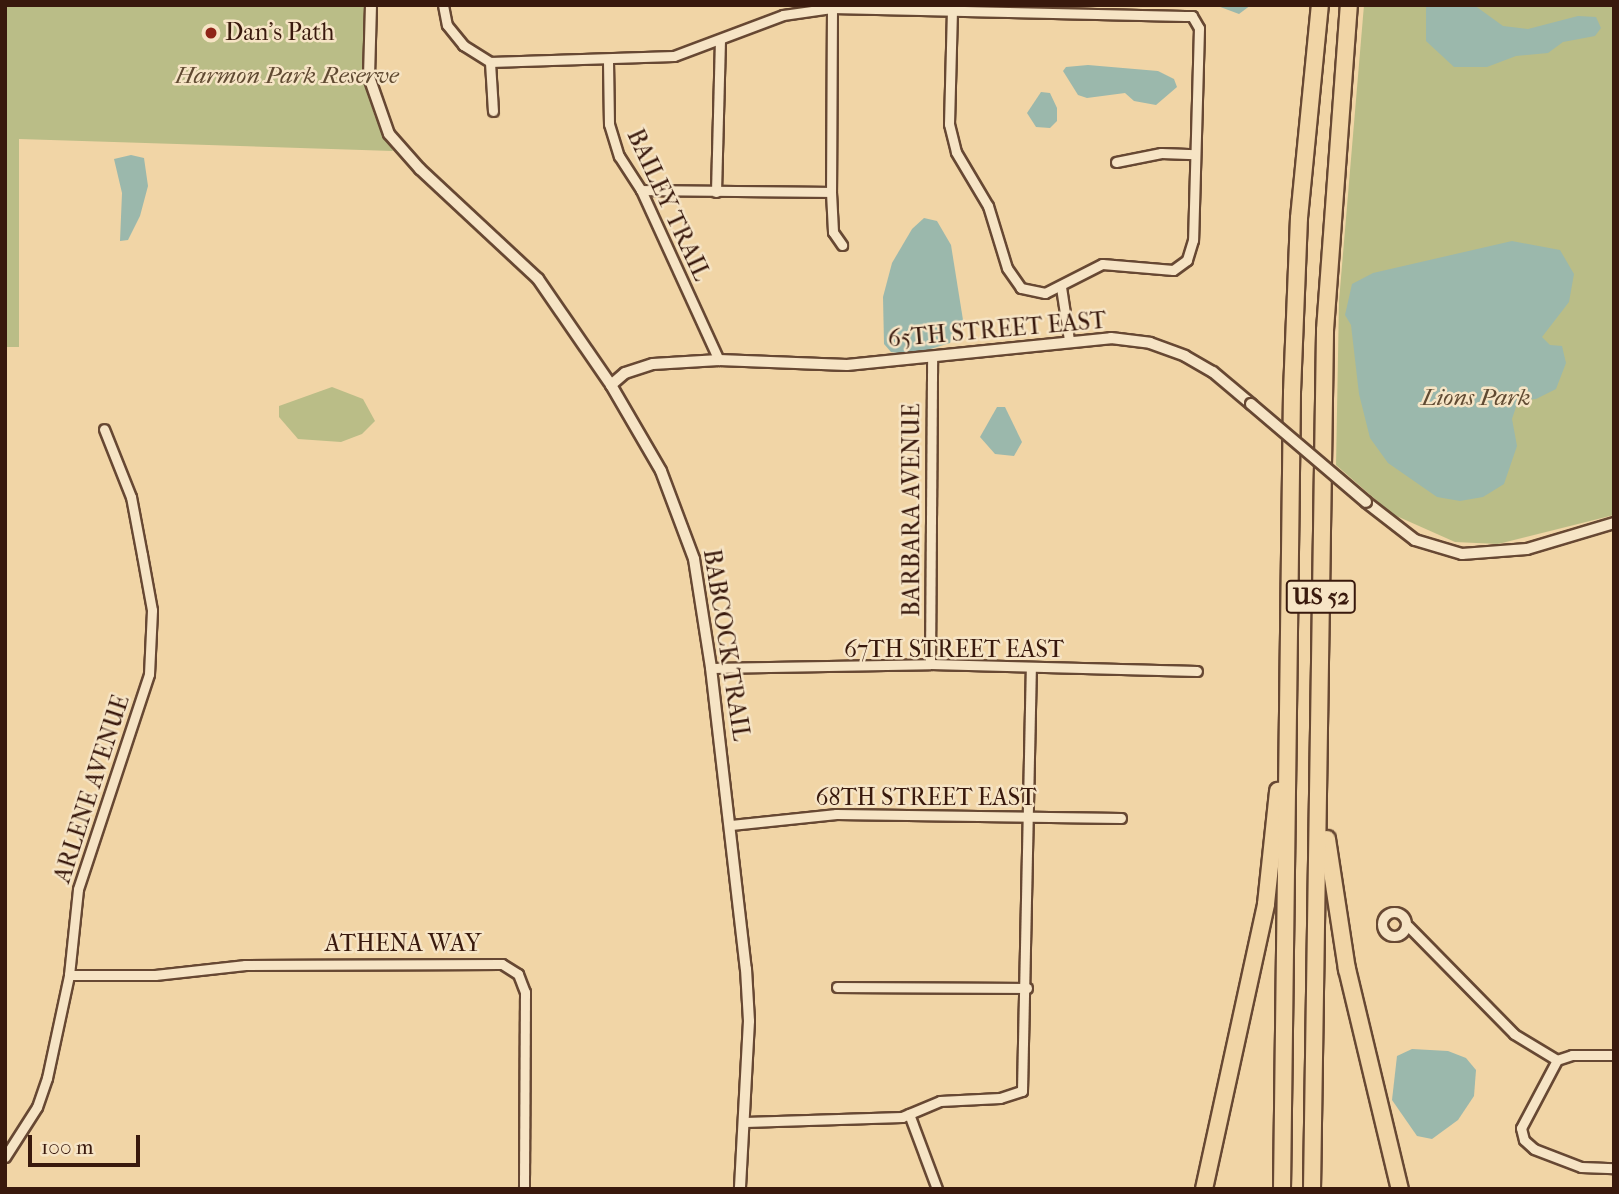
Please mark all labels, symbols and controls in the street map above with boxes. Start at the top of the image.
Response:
place label: Dan's Path [225,19,335,47]
marker: Dan's Path [203,25,219,41]
park label: Harmon Park Reserve [175,62,399,90]
street label: BAILEY TRAIL [620,125,716,285]
street label: 65TH STREET EAST [887,306,1107,354]
park label: Lions Park [1421,384,1531,412]
street label: BARBARA AVENUE [898,403,926,617]
street label: BABCOCK TRAIL [697,547,755,743]
road number: US 52 [1284,578,1358,617]
street label: 67TH STREET EAST [844,636,1064,664]
street label: ARLENE AVENUE [48,691,136,887]
street label: 68TH STREET EAST [816,784,1036,812]
street label: ATHENA WAY [325,930,481,958]
scale bar [32,1120,144,1164]
text: 100 m [41,1135,94,1159]

